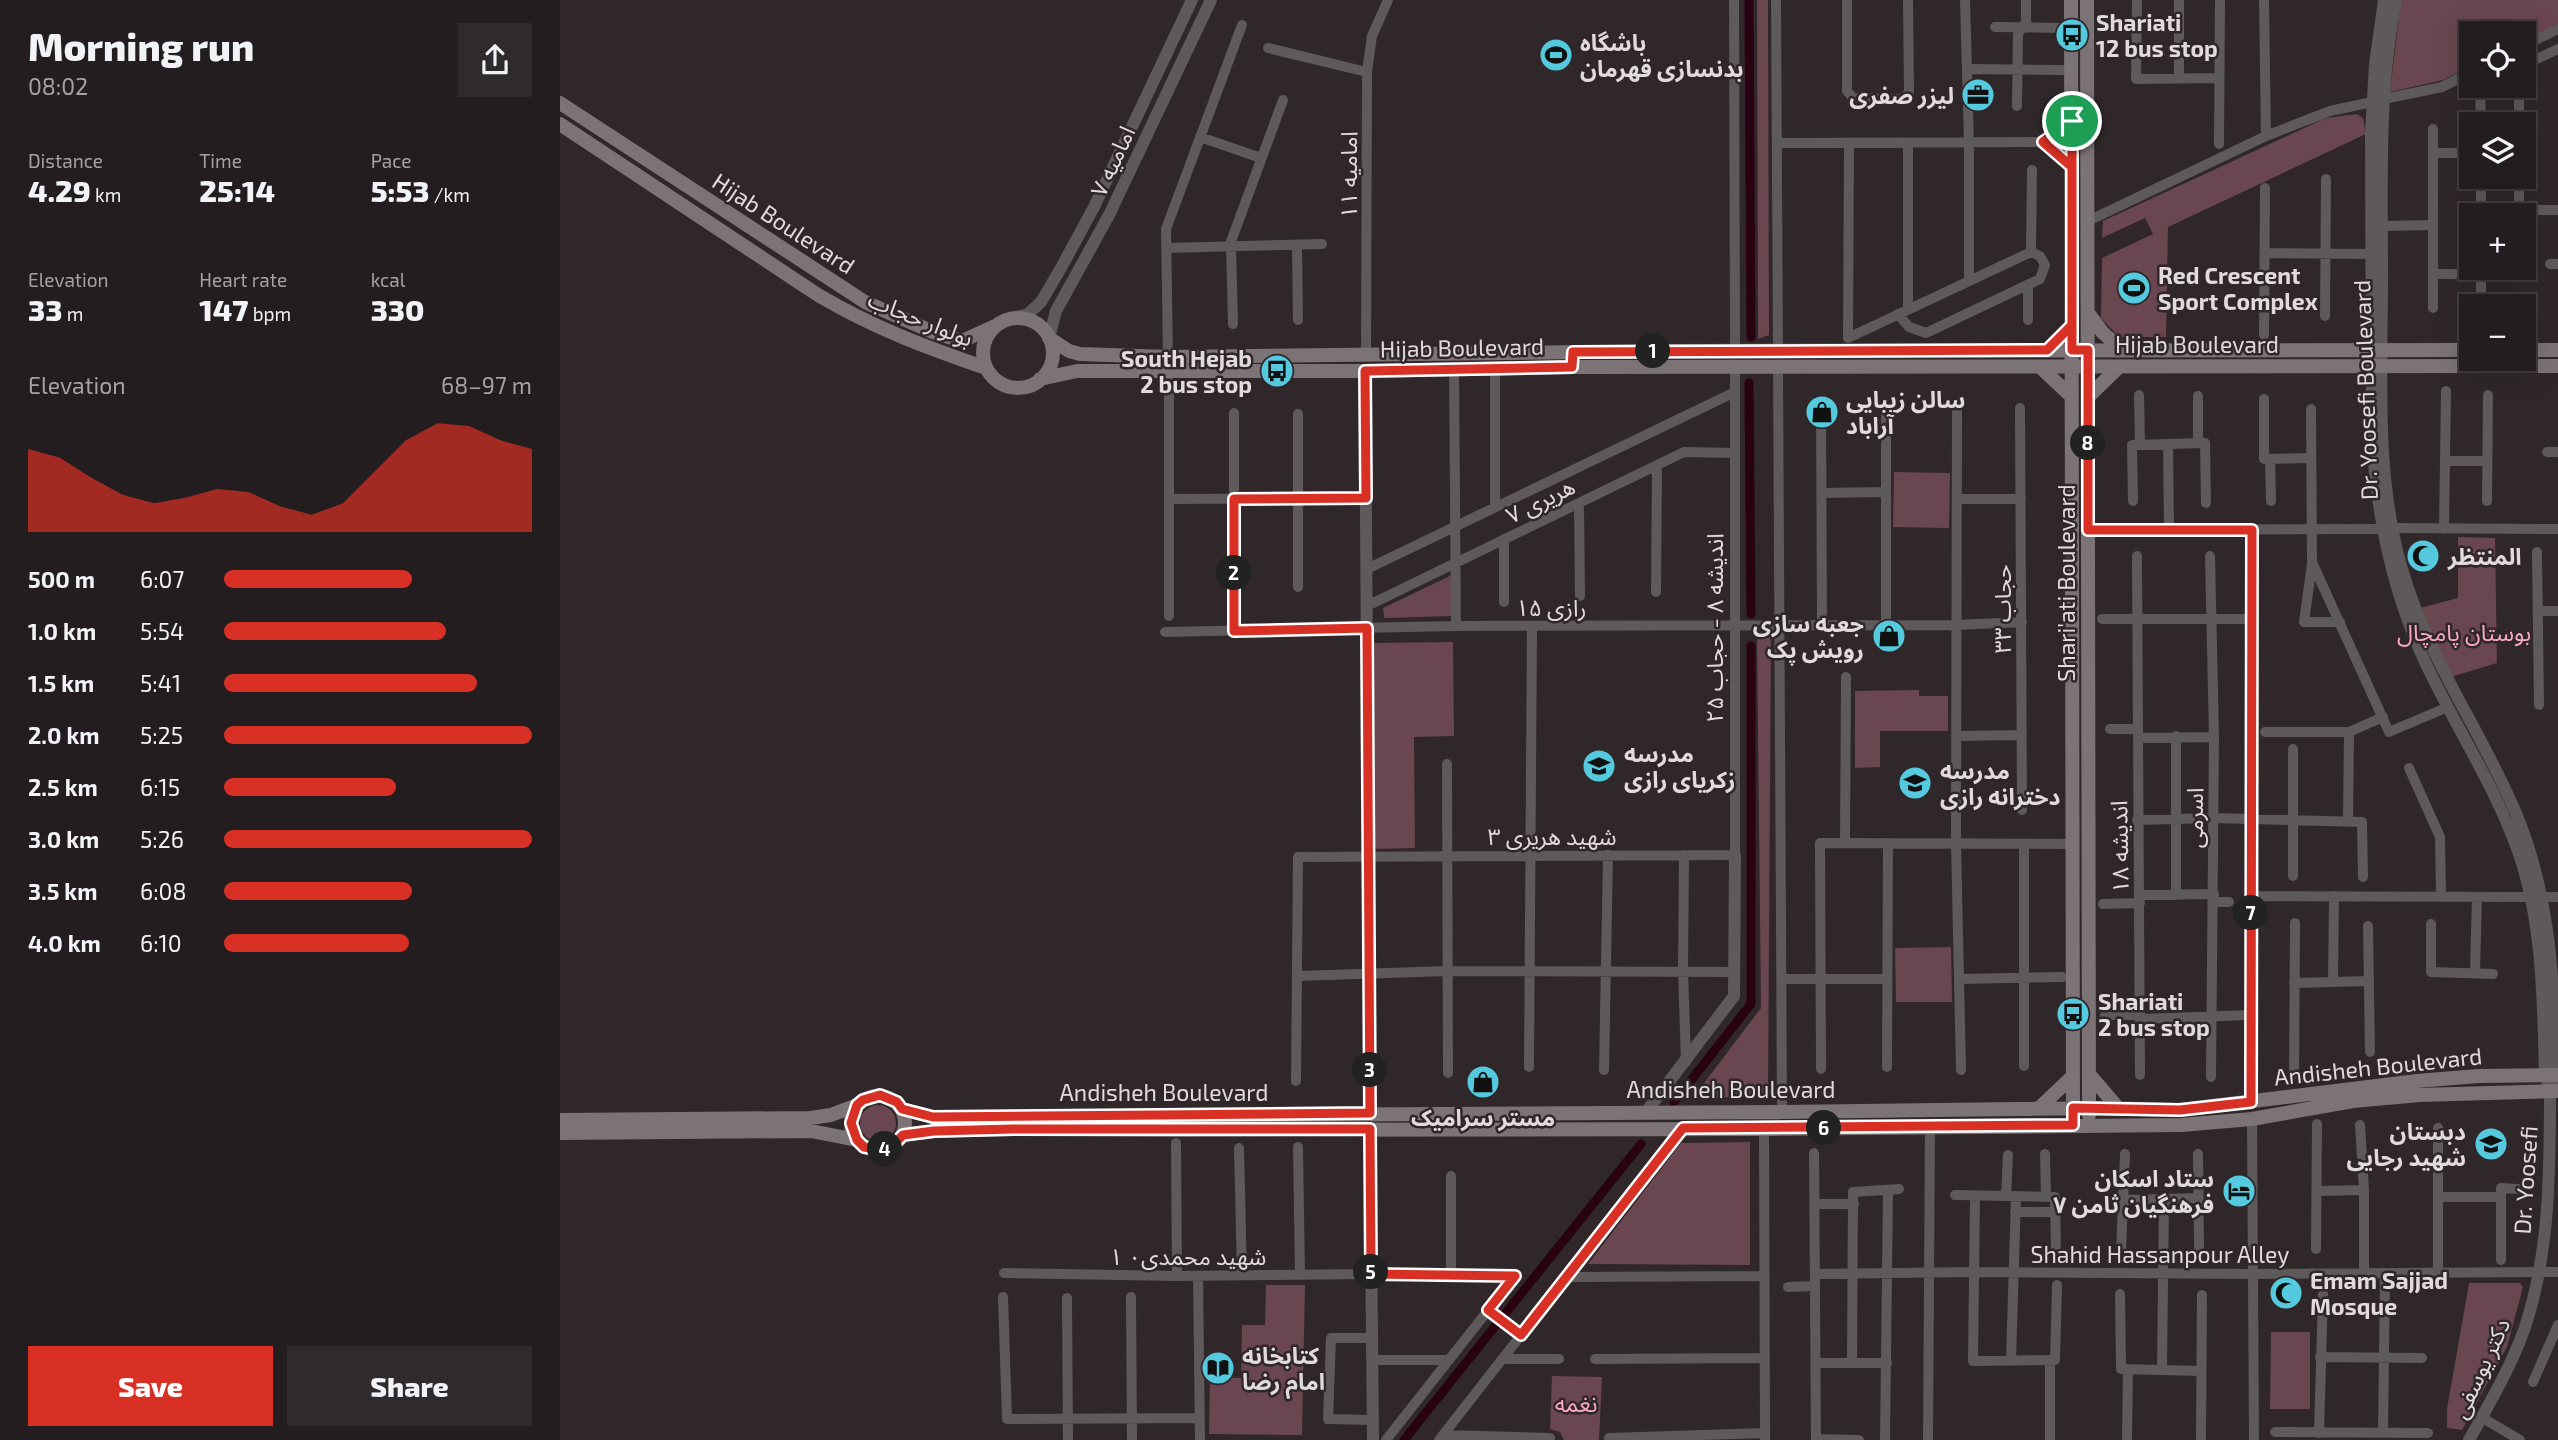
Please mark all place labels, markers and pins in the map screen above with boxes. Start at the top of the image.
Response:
place label: Shariati 12 bus stop [2096,8,2218,62]
bus stop icon: Shariati 12 bus stop [2053,16,2091,54]
place label: باشگاه بدنسازی قهرمان [1580,28,1744,83]
sports icon: باشگاه بدنسازی قهرمان [1537,36,1575,74]
office icon: لیزر صفری [1959,76,1997,114]
place label: لیزر صفری [1849,81,1954,110]
pin [2042,91,2102,151]
place label: Red Crescent Sport Complex [2158,261,2318,315]
sports icon: Red Crescent Sport Complex [2115,269,2153,307]
pin: 1 [1636,334,1670,368]
place label: South Hejab 2 bus stop [1121,344,1252,398]
bus stop icon: South Hejab 2 bus stop [1258,352,1296,390]
place label: سالن زیبایی آراباد [1846,385,1965,440]
shop icon: سالن زیبایی آراباد [1803,393,1841,431]
pin: 8 [2070,426,2106,460]
mosque icon: المنتظر [2404,537,2442,575]
place label: المنتظر [2447,542,2522,571]
pin: 2 [1216,556,1252,590]
place label: جعبه سازی رویش پک [1753,609,1864,666]
shop icon: جعبه سازی رویش پک [1870,617,1908,655]
place label: مدرسه زکریای رازی [1624,739,1735,794]
school or university icon: مدرسه زکریای رازی [1580,747,1618,785]
place label: مدرسه دخترانه رازی [1940,756,2060,811]
school or university icon: مدرسه دخترانه رازی [1896,764,1934,802]
pin: 7 [2234,895,2268,930]
place label: Shariati 2 bus stop [2098,987,2210,1041]
bus stop icon: Shariati 2 bus stop [2054,995,2092,1033]
pin: 3 [1352,1052,1388,1088]
shop icon: مستر سرامیک [1464,1063,1502,1101]
place label: مستر سرامیک [1411,1103,1555,1132]
pin: 6 [1806,1110,1842,1146]
place label: دبستان شهید رجایی [2347,1117,2466,1172]
school or university icon: دبستان شهید رجایی [2472,1125,2510,1163]
pin: 4 [868,1132,902,1166]
place label: ستاد اسکان فرهنگیان ثامن ۷ [2053,1164,2214,1219]
hotel icon: ستاد اسکان فرهنگیان ثامن ۷ [2220,1172,2258,1210]
pin: 5 [1354,1254,1388,1290]
place label: Emam Sajjad Mosque [2310,1266,2448,1320]
mosque icon: Emam Sajjad Mosque [2267,1274,2305,1312]
place label: کتابخانه امام رضا [1242,1341,1325,1400]
library icon: کتابخانه امام رضا [1199,1349,1237,1387]

